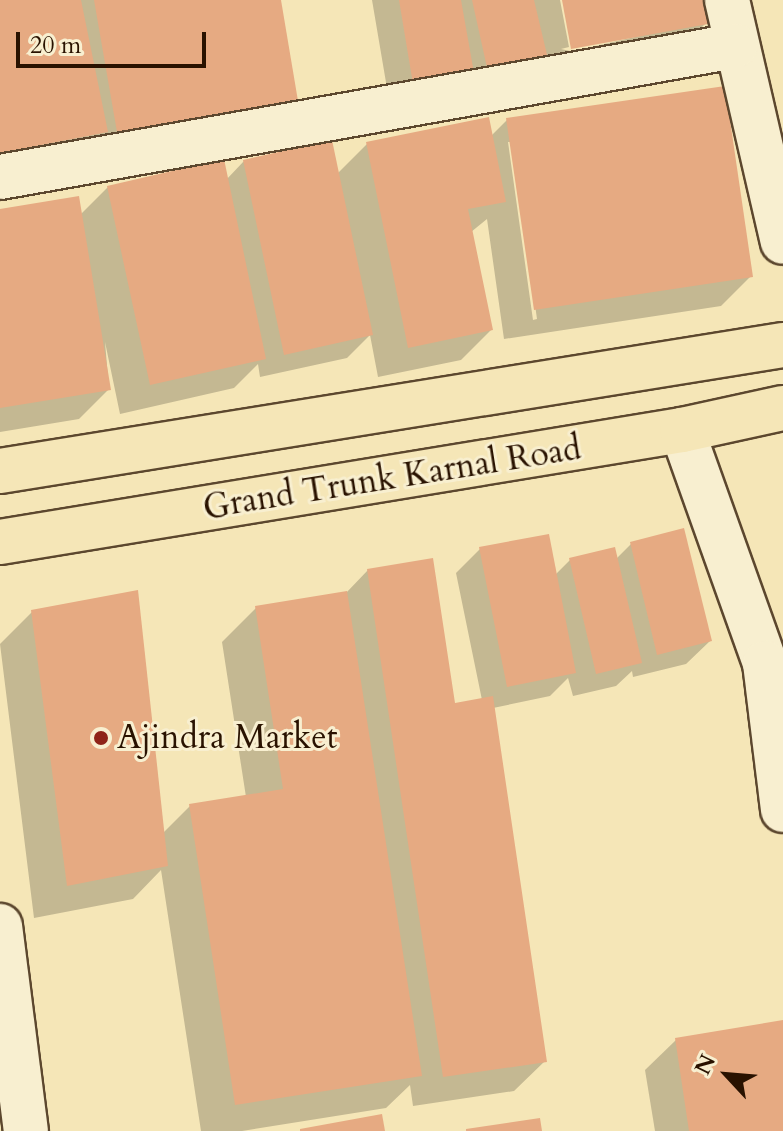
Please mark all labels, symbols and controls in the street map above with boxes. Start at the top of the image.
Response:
scale bar [20,16,210,66]
text: 20 m [30,29,81,62]
street label: Grand Trunk Karnal Road [200,428,584,528]
place label: Ajindra Market [117,718,337,758]
marker: Ajindra Market [92,729,110,747]
north arrow [687,1035,767,1115]
text: N [688,1049,723,1080]

